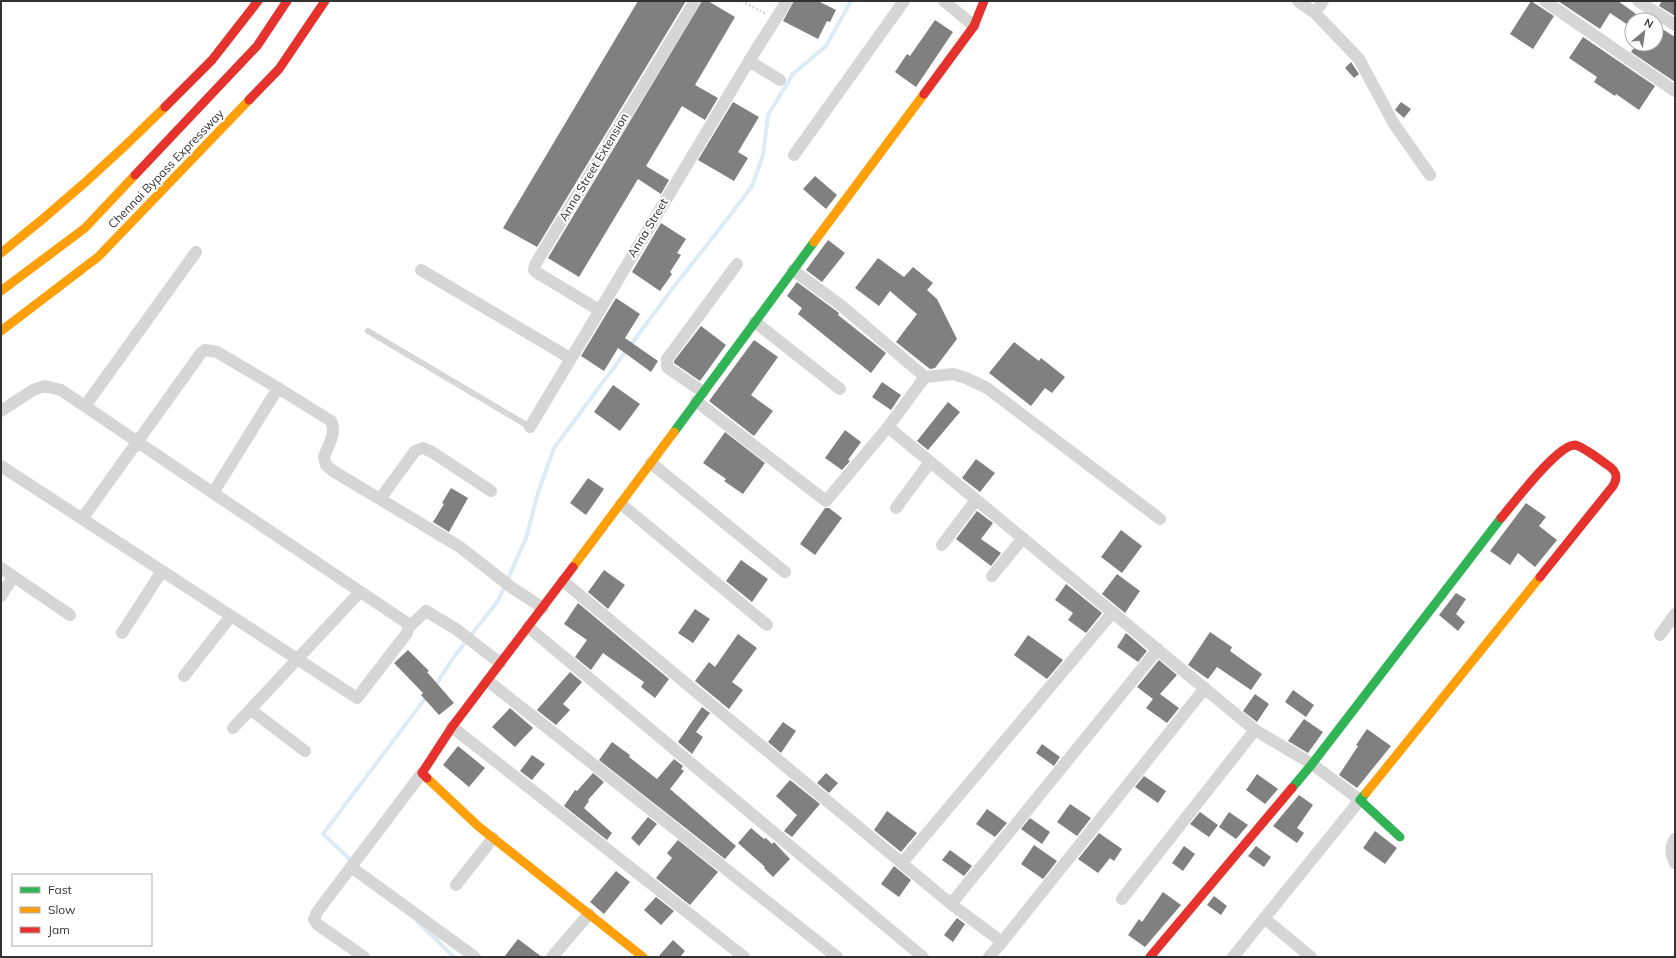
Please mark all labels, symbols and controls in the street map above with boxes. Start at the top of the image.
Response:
north arrow [1624,12,1664,52]
text: N [1642,15,1656,31]
street label: Chennai Bypass Expressway [105,105,227,231]
street label: Anna Street Extension [555,110,632,223]
street label: Anna Street [624,195,671,260]
legend [12,874,152,946]
text: Fast [48,882,72,897]
text: Slow [48,902,76,917]
text: Jam [48,922,70,937]

